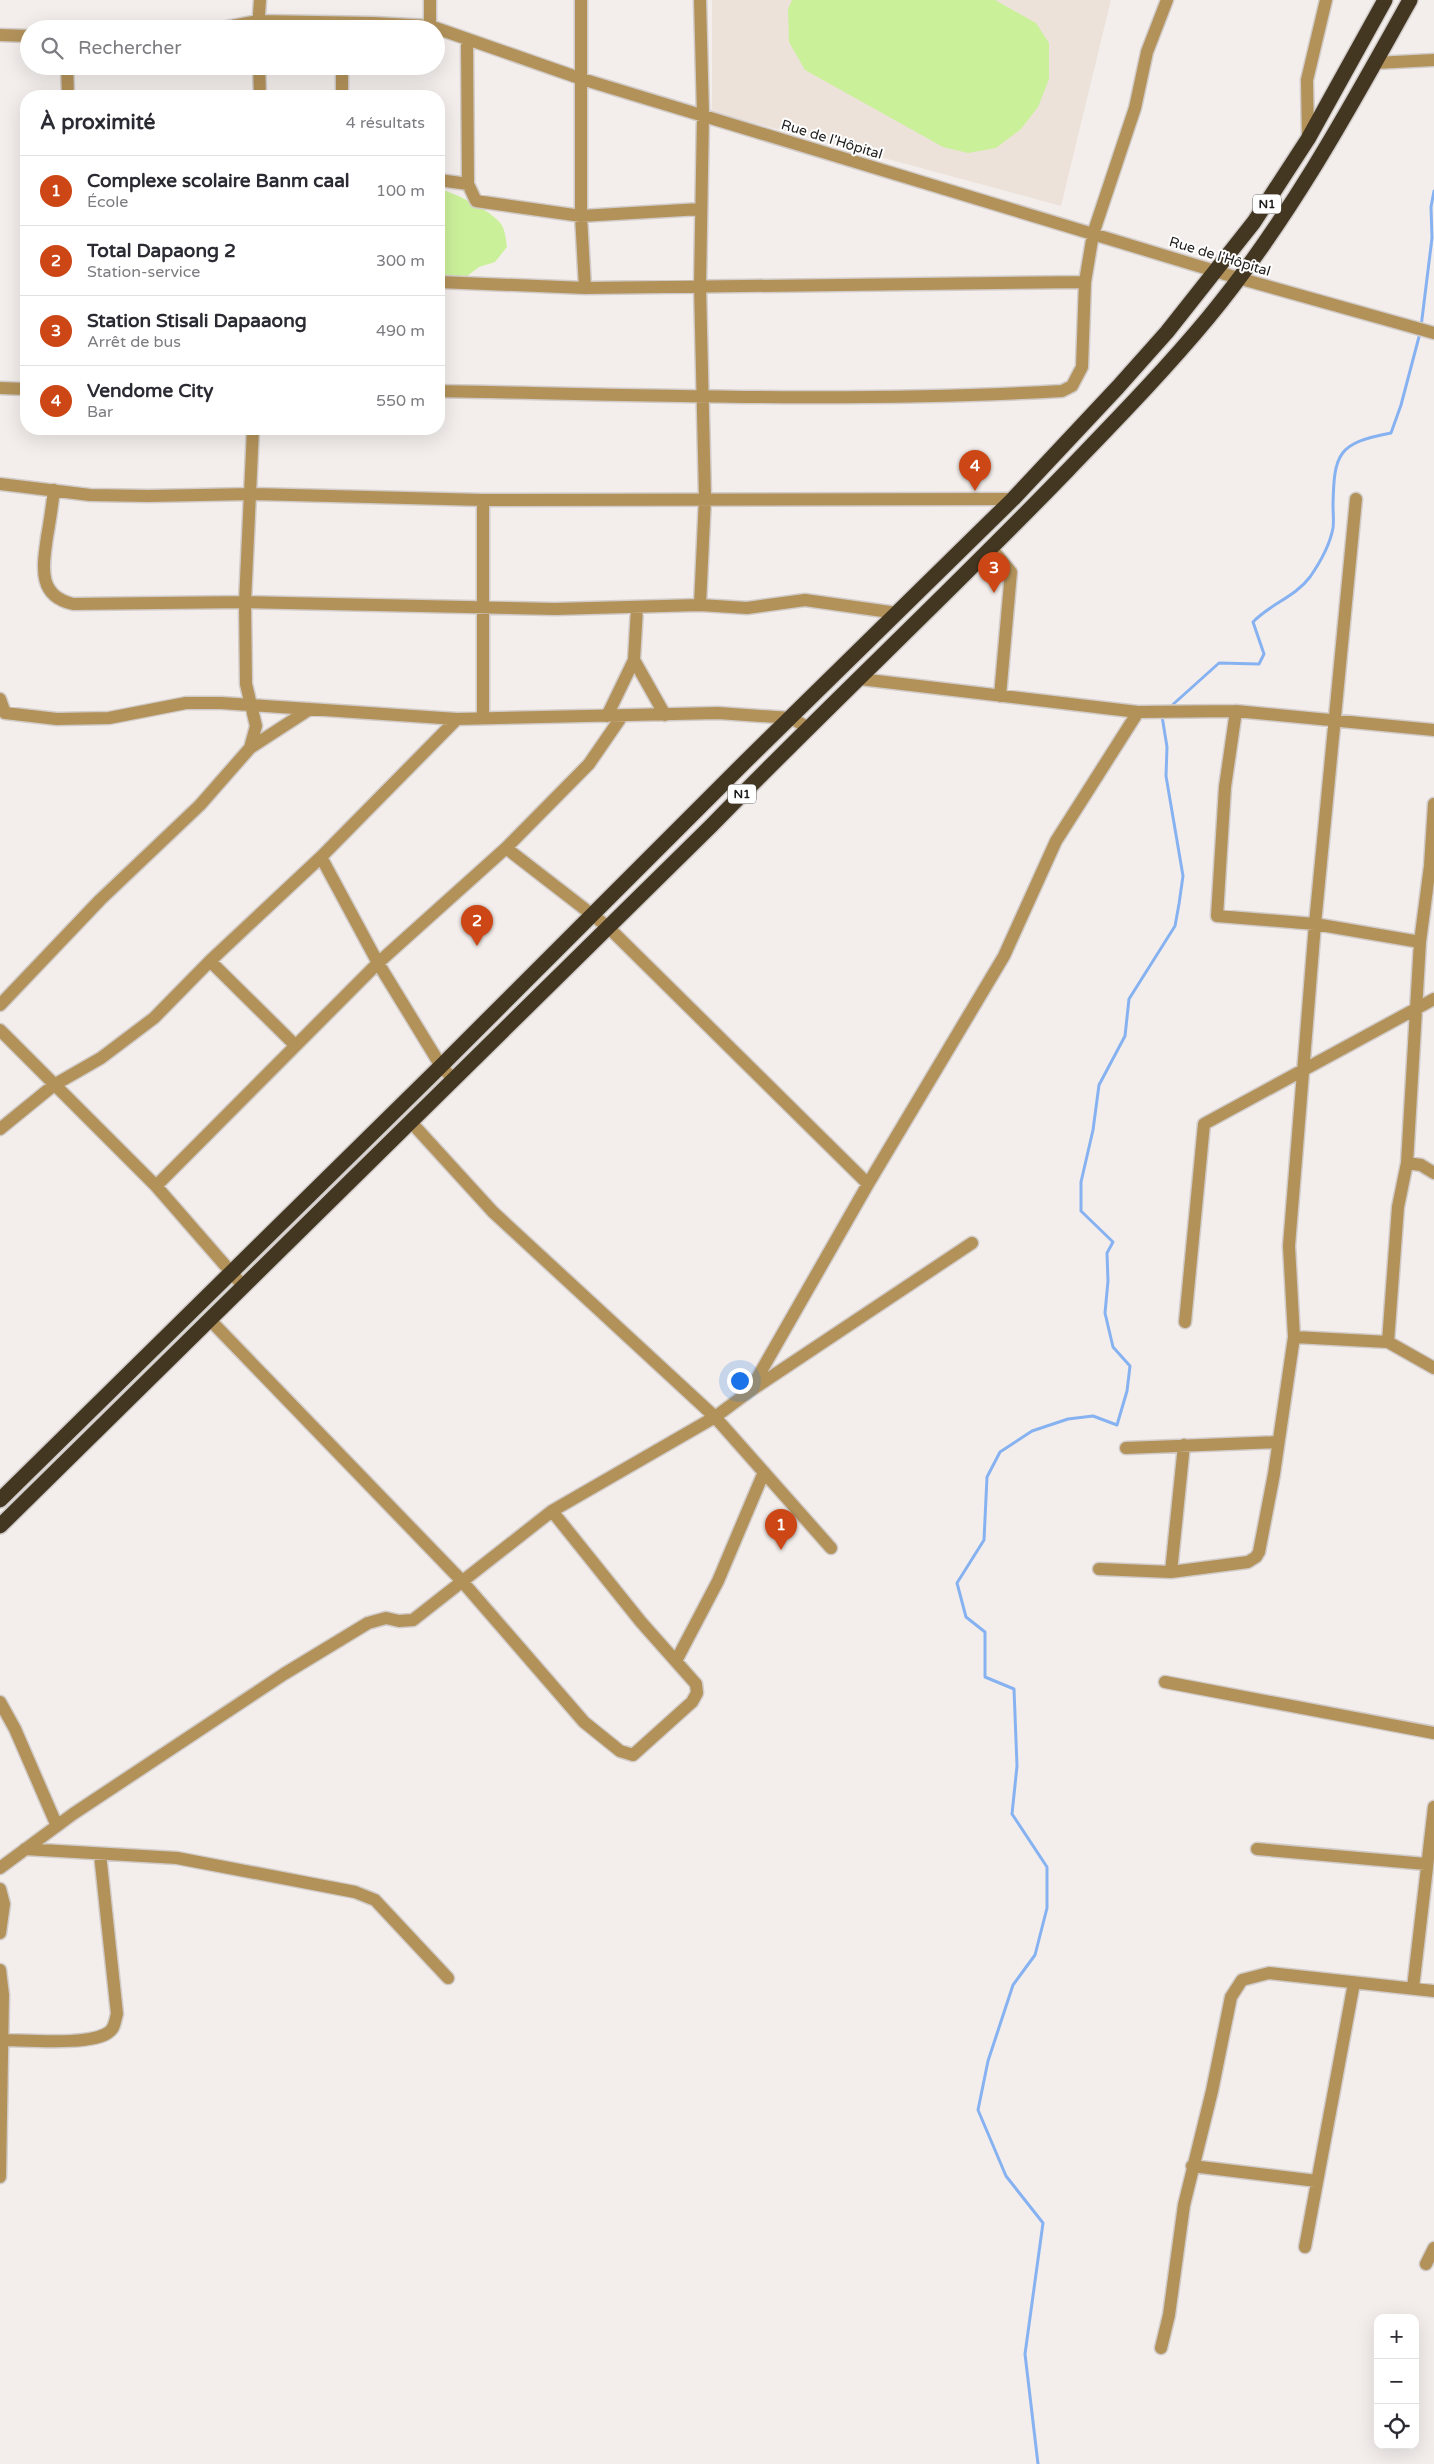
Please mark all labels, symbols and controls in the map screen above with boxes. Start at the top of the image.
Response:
search box [20,20,445,75]
icon: search [38,34,66,62]
text: Rechercher [78,37,181,59]
text: À proximité [40,110,155,135]
text: 4 résultats [346,113,425,133]
street label: Rue de l'Hôpital [779,116,885,163]
text: Complexe scolaire Banm caal [87,170,350,192]
text: 1 [51,181,61,201]
text: 100 m [376,181,425,201]
text: École [87,192,128,212]
road number: N1 [1253,194,1281,213]
street label: Rue de l'Hôpital [1167,233,1273,280]
text: Total Dapaong 2 [87,240,236,262]
text: 2 [51,251,61,271]
text: 300 m [376,251,425,271]
text: Station-service [87,262,200,282]
text: Station Stisali Dapaaong [87,310,307,332]
text: 3 [51,321,61,341]
text: 490 m [376,321,425,341]
text: Arrêt de bus [87,332,181,352]
text: Vendome City [87,380,213,402]
text: 4 [51,391,61,411]
text: 550 m [376,391,425,411]
text: Bar [87,402,113,422]
pin: 4 [959,450,991,491]
pin: 3 [978,552,1010,593]
road number: N1 [728,784,756,804]
pin: 2 [461,905,493,946]
your location [727,1368,753,1394]
pin: 1 [765,1509,797,1550]
map controls [1374,2314,1419,2449]
button: + [1374,2314,1419,2359]
button: − [1374,2359,1419,2404]
button: locate [1374,2404,1419,2449]

